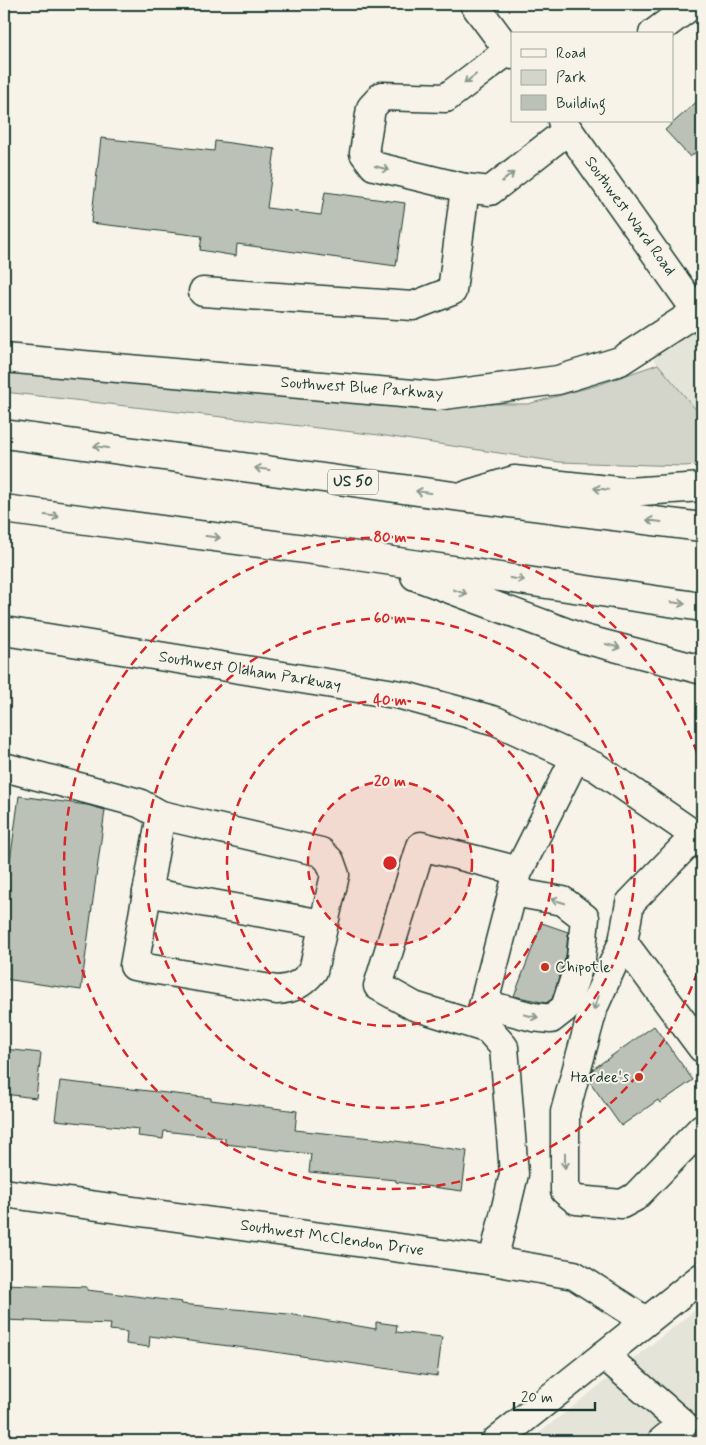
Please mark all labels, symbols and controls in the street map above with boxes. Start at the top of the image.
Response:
legend [511,32,674,122]
text: Road [556,44,586,64]
text: Park [556,68,586,88]
one-way arrow [464,74,477,85]
text: Building [556,94,606,115]
street label: Southwest Ward Road [580,152,680,280]
one-way arrow [373,163,389,173]
one-way arrow [501,172,515,182]
street label: Southwest Blue Parkway [280,372,444,404]
one-way arrow [94,442,110,452]
one-way arrow [255,464,271,474]
road number: US 50 [328,470,378,494]
one-way arrow [594,484,610,494]
one-way arrow [416,487,432,497]
one-way arrow [44,511,60,521]
one-way arrow [646,516,662,526]
text: 80 m [373,528,407,548]
one-way arrow [205,532,221,542]
one-way arrow [509,575,525,585]
one-way arrow [451,588,467,597]
one-way arrow [669,598,685,608]
text: 60 m [374,609,406,629]
one-way arrow [604,642,620,652]
street label: Southwest Oldham Parkway [157,646,343,696]
text: 40 m [373,691,407,711]
text: 20 m [374,772,406,792]
centre of rings [381,854,399,872]
one-way arrow [550,896,566,906]
place label: Chipotle [555,957,611,978]
marker: Chipotle [539,961,551,973]
one-way arrow [591,995,600,1010]
one-way arrow [523,1012,539,1021]
place label: Hardee's [570,1067,629,1088]
marker: Hardee's [633,1071,645,1083]
one-way arrow [560,1152,570,1169]
street label: Southwest McClendon Drive [239,1215,425,1261]
scale bar [514,1380,595,1412]
text: 20 m [521,1388,553,1408]

